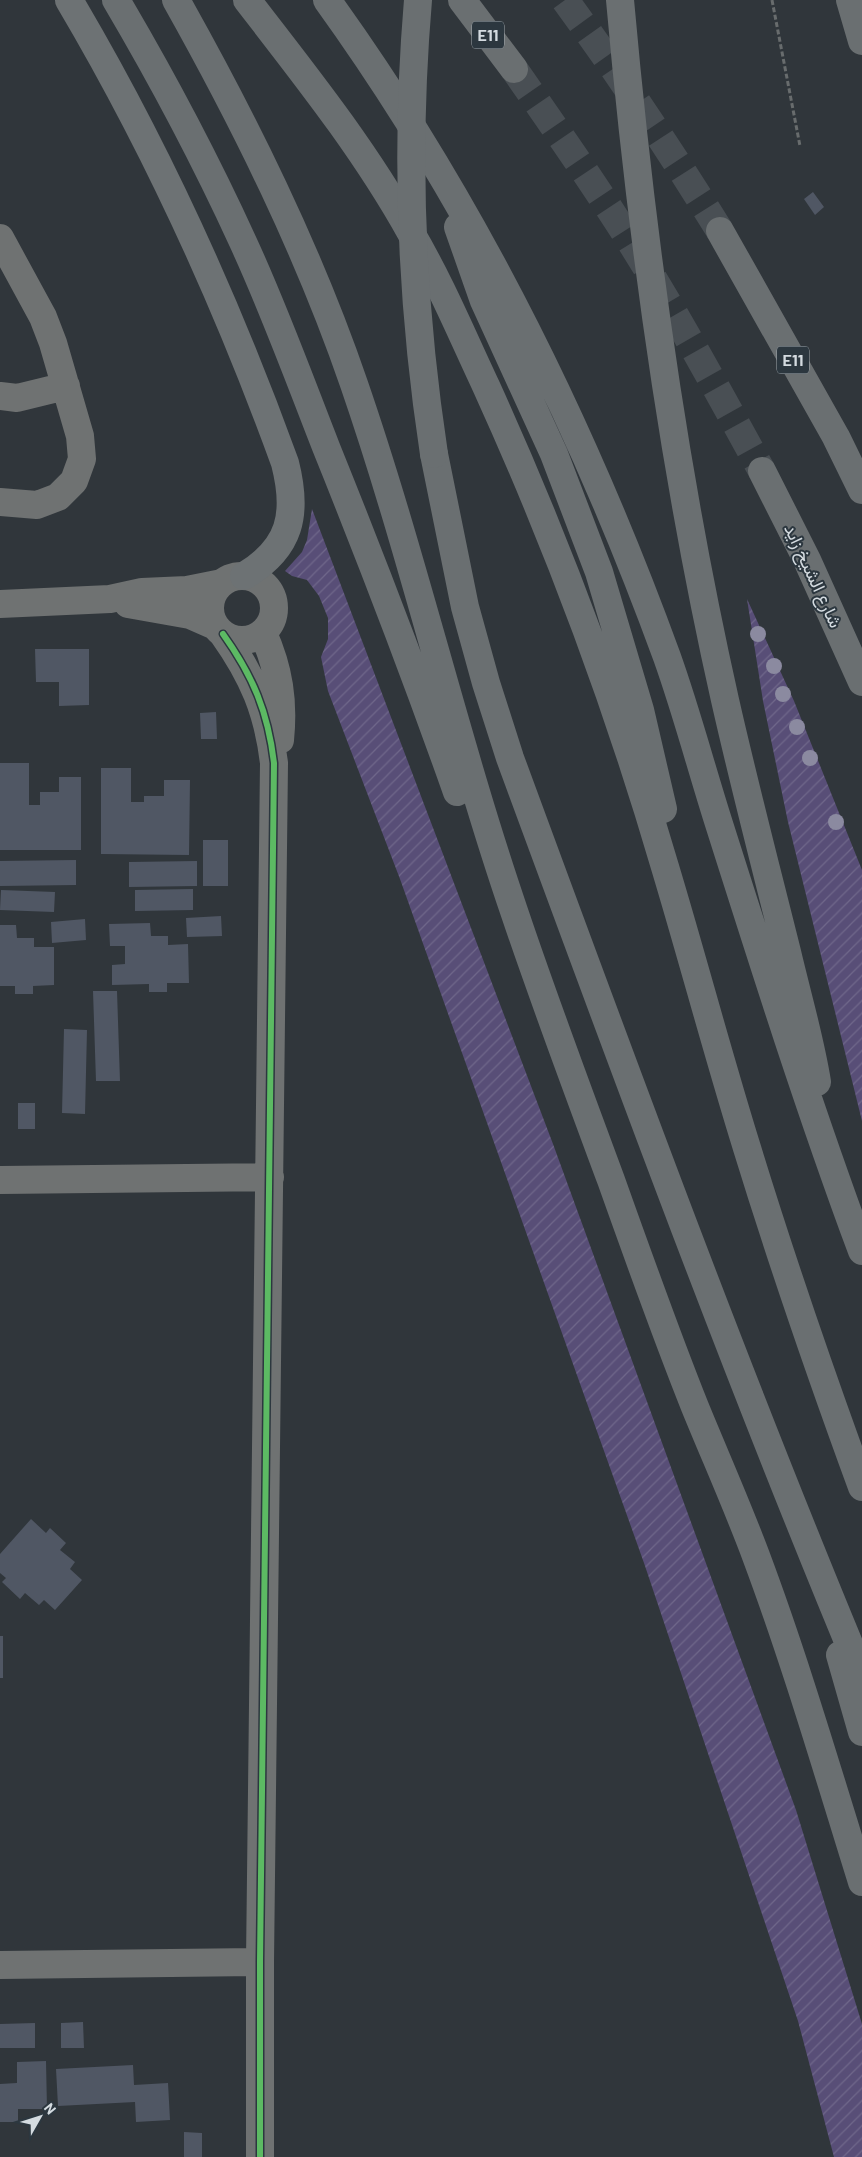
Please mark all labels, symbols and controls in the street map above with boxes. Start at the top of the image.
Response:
road number: E11 [472,22,504,48]
road number: E11 [777,346,809,374]
street label: شارع الشيخ زايد [778,520,848,632]
north arrow [15,2092,65,2142]
text: N [41,2100,60,2117]

